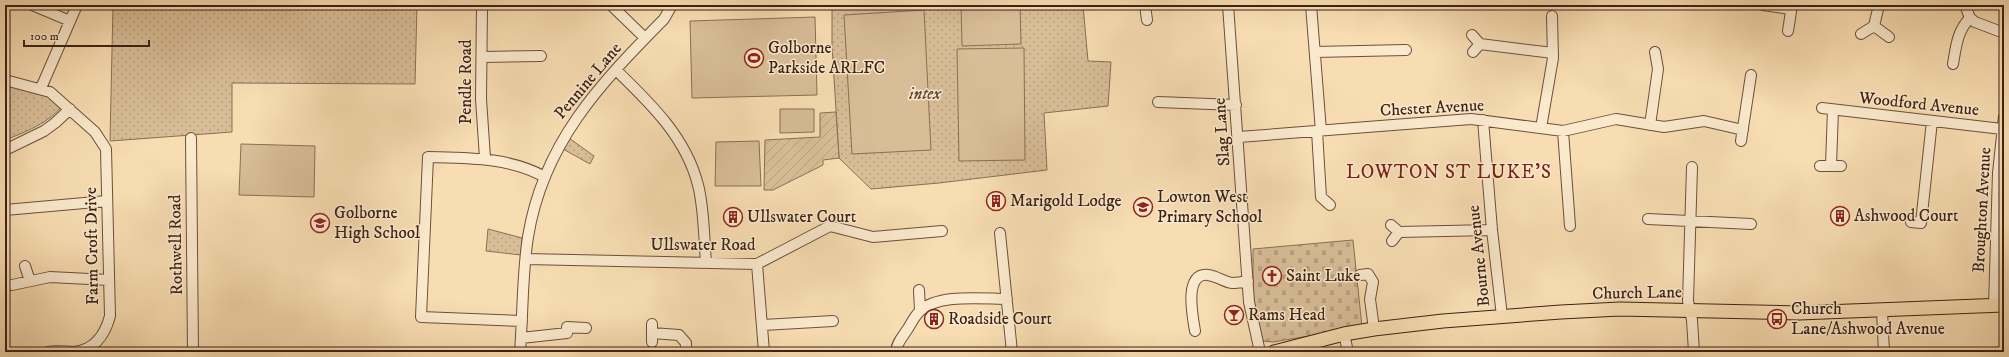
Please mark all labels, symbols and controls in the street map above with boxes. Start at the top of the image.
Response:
scale bar [24,22,149,48]
text: 100 m [30,29,59,44]
place label: Golborne Parkside ARLFC [768,37,885,79]
street label: Pennine Lane [549,38,627,124]
street label: Pendle Road [455,39,477,124]
sports icon: Golborne Parkside ARLFC [743,47,765,69]
park label: intex [909,83,942,105]
street label: Woodford Avenue [1857,87,1980,121]
street label: Chester Avenue [1379,94,1485,122]
street label: Slag Lane [1209,97,1235,167]
street label: Broughton Avenue [1968,147,1996,273]
district label: LOWTON ST LUKE'S [1346,161,1552,184]
place label: Lowton West Primary School [1157,186,1262,228]
street label: Farm Croft Drive [80,187,104,305]
building icon: Marigold Lodge [985,190,1007,212]
place label: Marigold Lodge [1010,190,1122,212]
street label: Rothwell Road [164,194,188,296]
school or university icon: Lowton West Primary School [1132,196,1154,218]
place label: Golborne High School [334,202,420,244]
street label: Bourne Avenue [1463,204,1495,308]
building icon: Ashwood Court [1829,205,1851,227]
place label: Ashwood Court [1854,205,1959,227]
building icon: Ullswater Court [722,206,744,228]
place label: Ullswater Court [747,206,857,228]
school or university icon: Golborne High School [309,212,331,234]
street label: Ullswater Road [651,234,756,256]
church icon: Saint Luke [1261,265,1283,287]
place label: Saint Luke [1286,265,1360,287]
street label: Church Lane [1592,281,1682,305]
place label: Church Lane/Ashwood Avenue [1791,298,1945,340]
bar icon: Rams Head [1223,304,1245,326]
place label: Rams Head [1248,304,1326,326]
building icon: Roadside Court [923,308,945,330]
place label: Roadside Court [948,308,1053,330]
bus stop icon: Church Lane/Ashwood Avenue [1766,308,1788,330]

